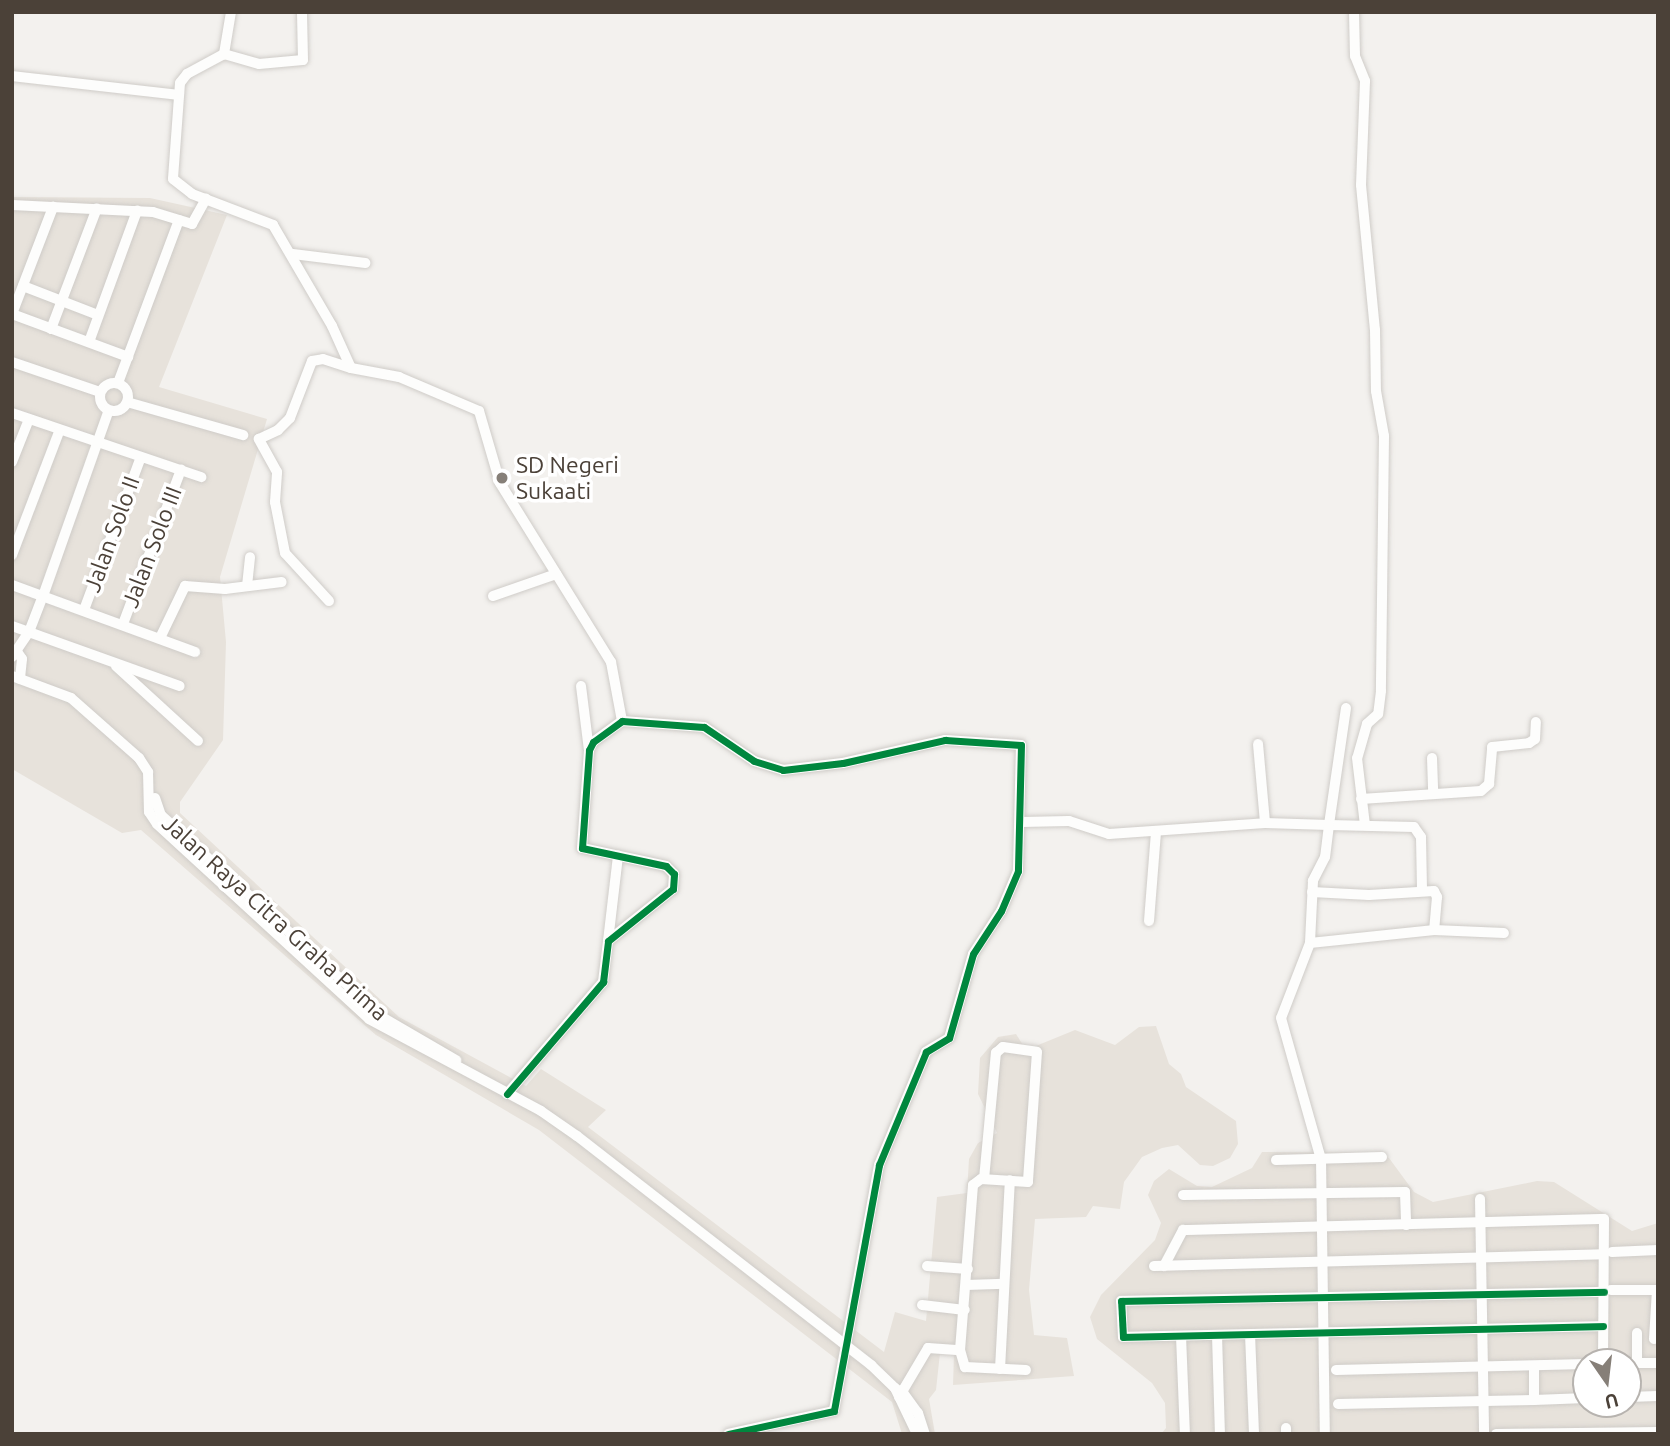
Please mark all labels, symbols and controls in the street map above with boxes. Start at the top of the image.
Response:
place label: SD Negeri Sukaati [516,451,619,505]
marker: SD Negeri Sukaati [494,470,510,486]
street label: Jalan Solo II [78,472,146,596]
street label: Jalan Solo III [116,483,188,611]
street label: Jalan Raya Citra Graha Prima [157,809,393,1027]
north arrow [1572,1348,1642,1418]
text: U [1602,1389,1621,1414]

